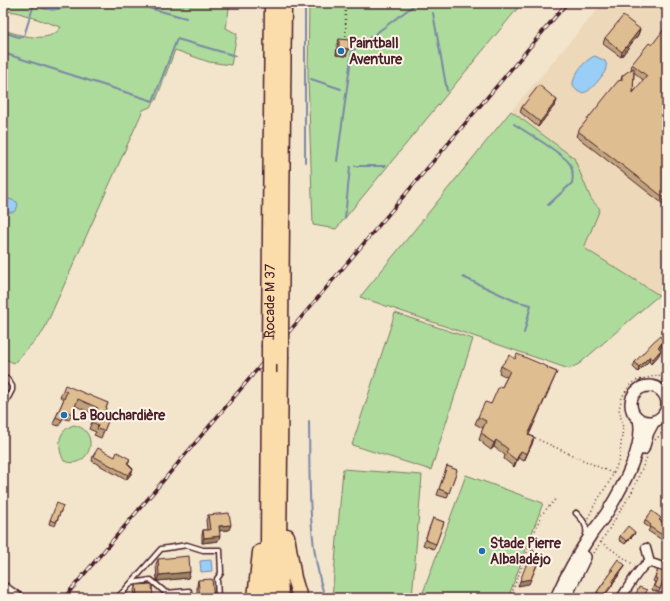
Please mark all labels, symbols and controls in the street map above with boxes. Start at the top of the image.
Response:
place label: Paintball Aventure [349,35,403,68]
marker: Paintball Aventure [336,46,346,56]
street label: Rocade M 37 [261,263,278,338]
place label: La Bouchardière [72,407,166,424]
marker: La Bouchardière [59,410,69,420]
place label: Stade Pierre Albaladéjo [490,535,562,568]
marker: Stade Pierre Albaladéjo [477,546,487,556]

